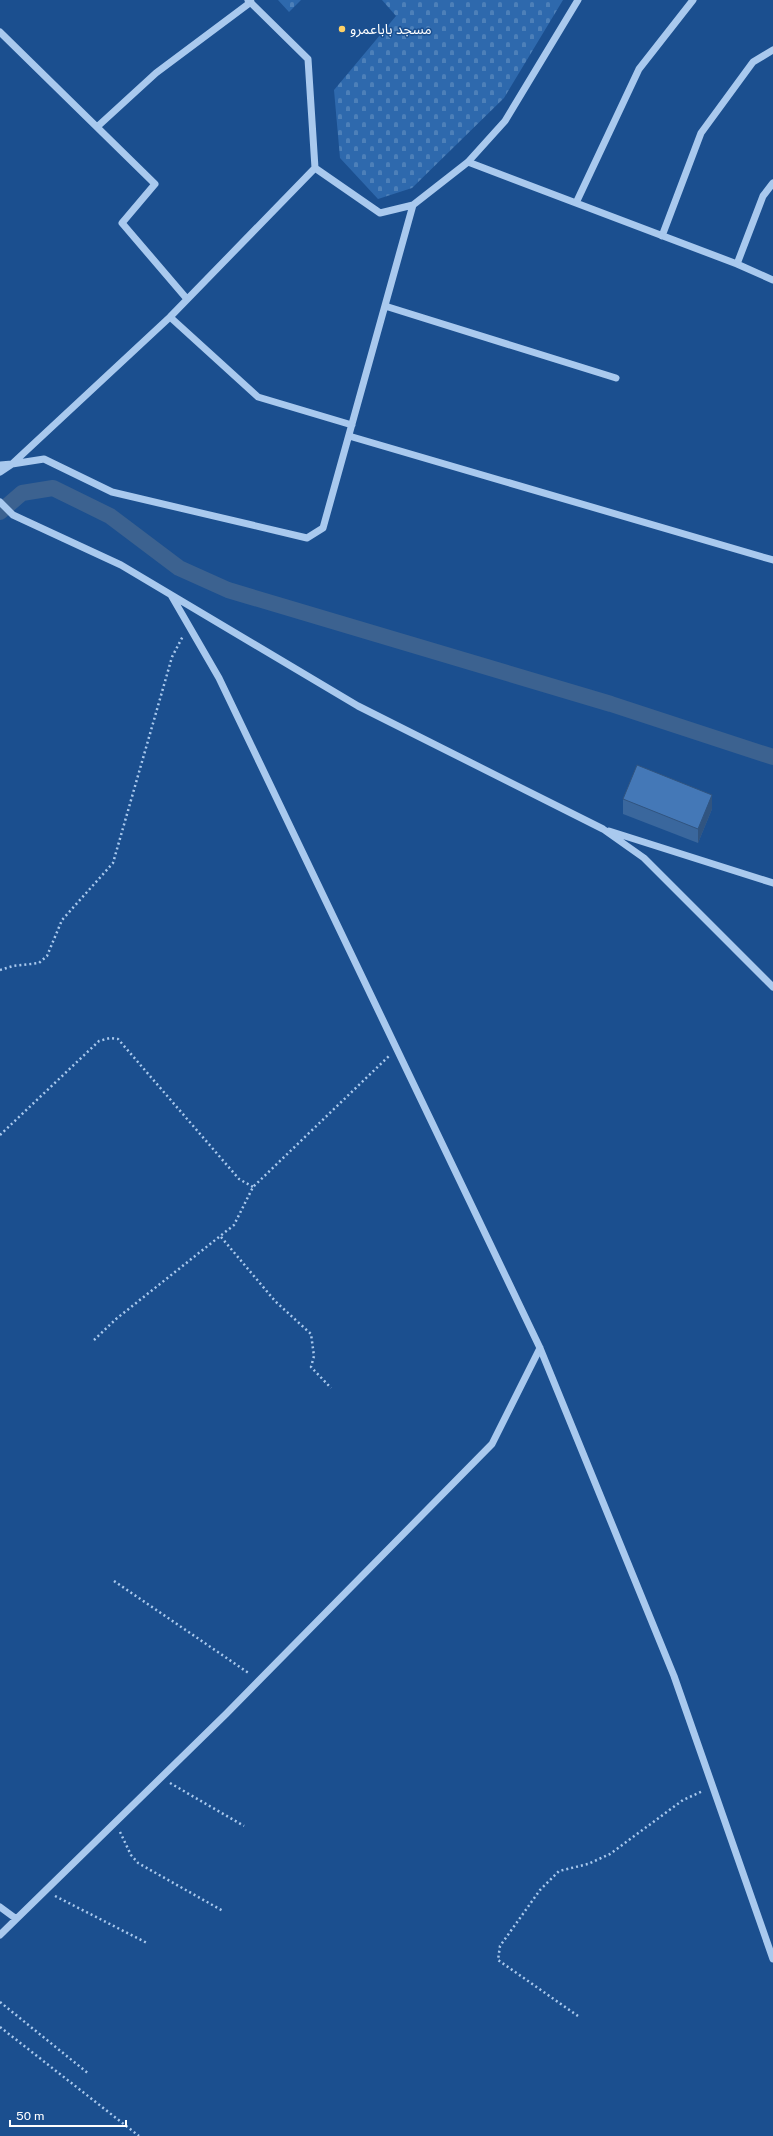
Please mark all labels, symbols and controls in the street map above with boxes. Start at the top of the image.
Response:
place label: مسجد باباعمرو [350,21,432,38]
marker: مسجد باباعمرو [337,24,347,34]
scale bar [10,2102,126,2128]
text: 50 m [16,2109,44,2123]

